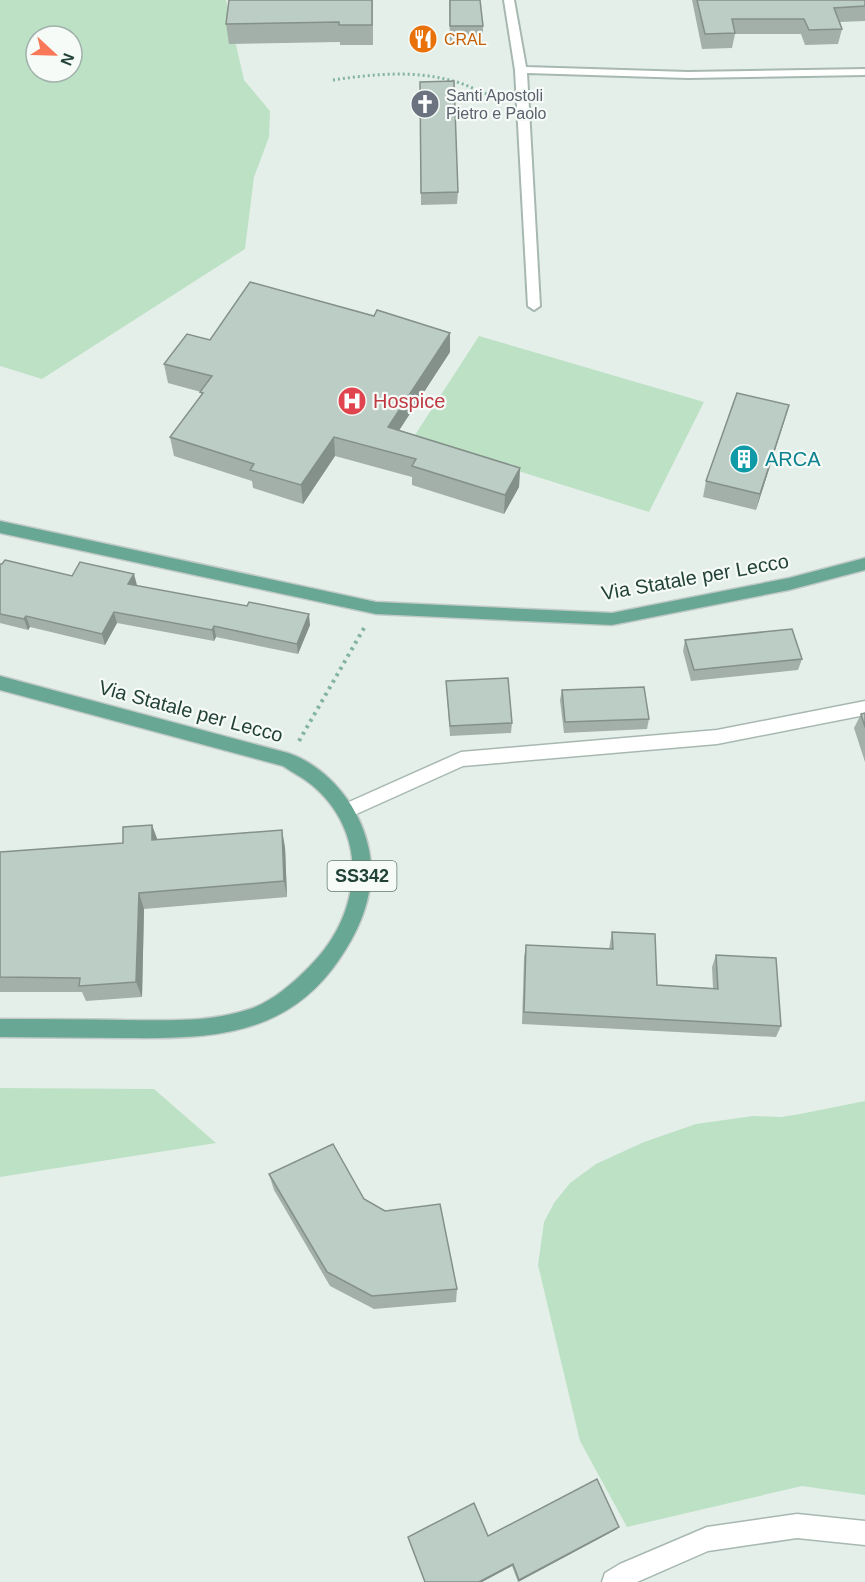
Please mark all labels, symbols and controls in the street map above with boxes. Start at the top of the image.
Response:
restaurant icon: CRAL [407,23,439,55]
north arrow [24,24,84,84]
place label: CRAL [444,31,487,48]
text: N [57,51,77,68]
place label: Santi Apostoli Pietro e Paolo [446,87,547,122]
church icon: Santi Apostoli Pietro e Paolo [409,88,441,120]
hospital icon: Hospice [336,385,368,417]
place label: Hospice [373,390,445,412]
building icon: ARCA [728,443,760,475]
place label: ARCA [765,448,821,470]
street label: Via Statale per Lecco [600,550,790,604]
street label: Via Statale per Lecco [97,676,285,746]
road number: SS342 [328,861,397,891]

